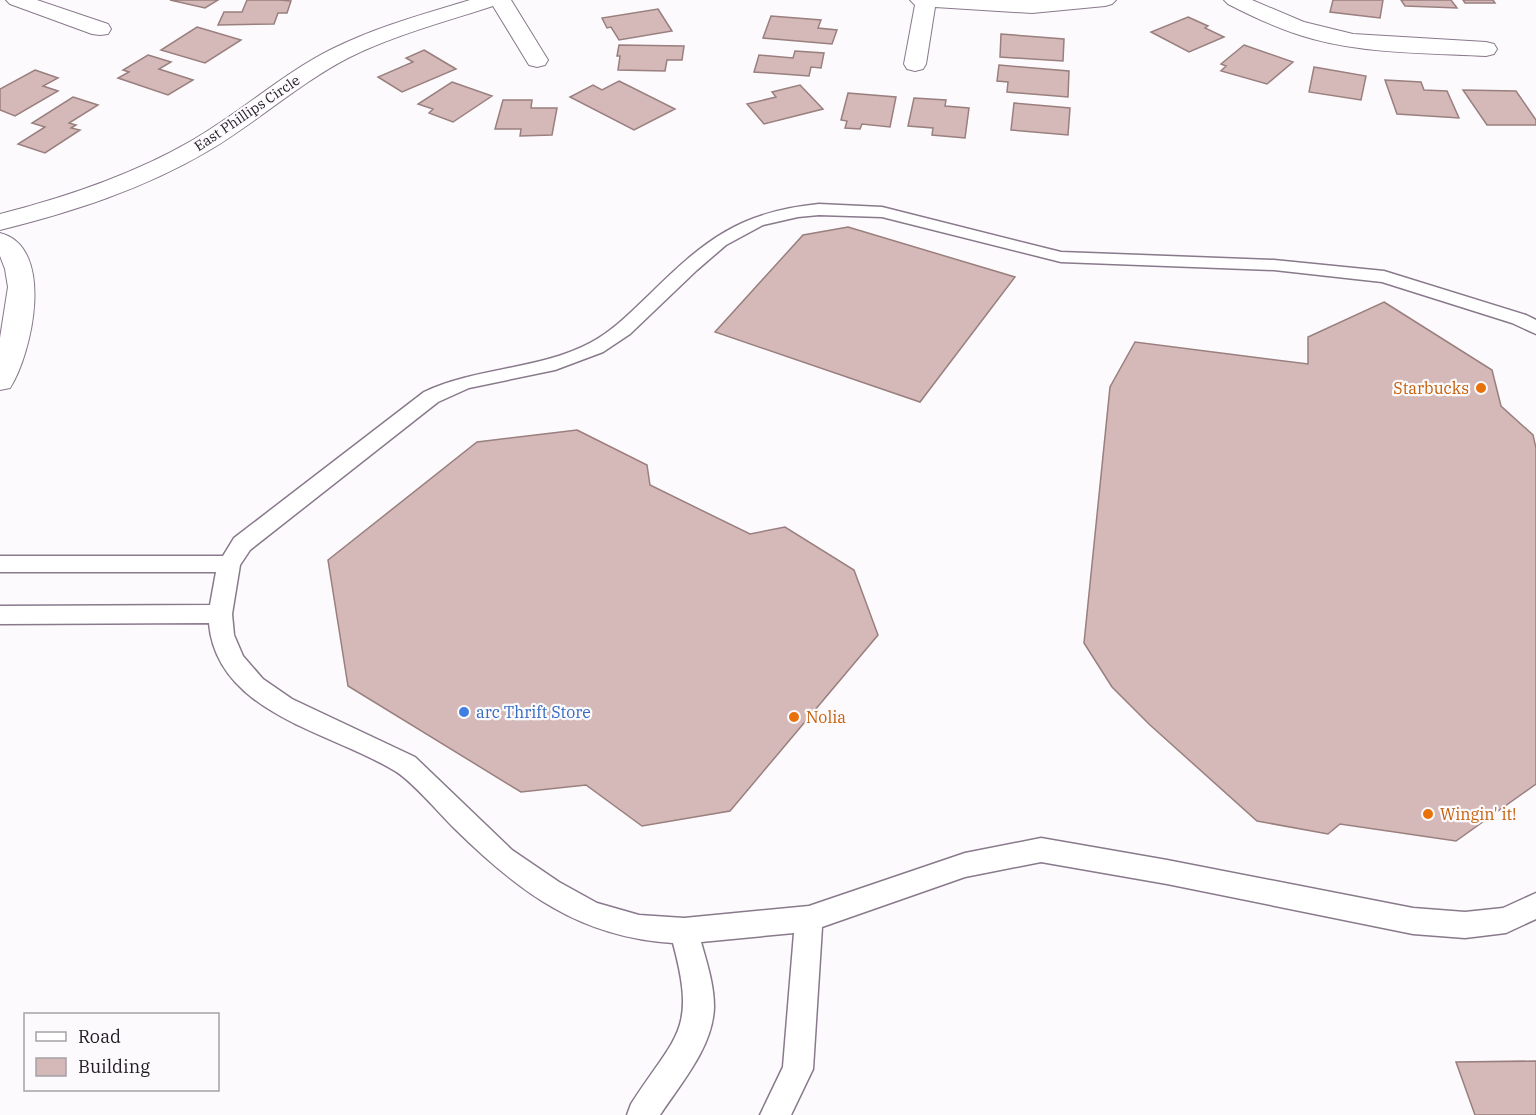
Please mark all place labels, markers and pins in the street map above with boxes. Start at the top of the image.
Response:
place label: Starbucks [1393,378,1469,398]
marker: Starbucks [1474,381,1488,395]
place label: arc Thrift Store [476,702,591,722]
marker: arc Thrift Store [457,705,471,719]
place label: Nolia [806,707,846,727]
marker: Nolia [787,710,801,724]
place label: Wingin' it! [1440,804,1517,824]
marker: Wingin' it! [1421,807,1435,821]

